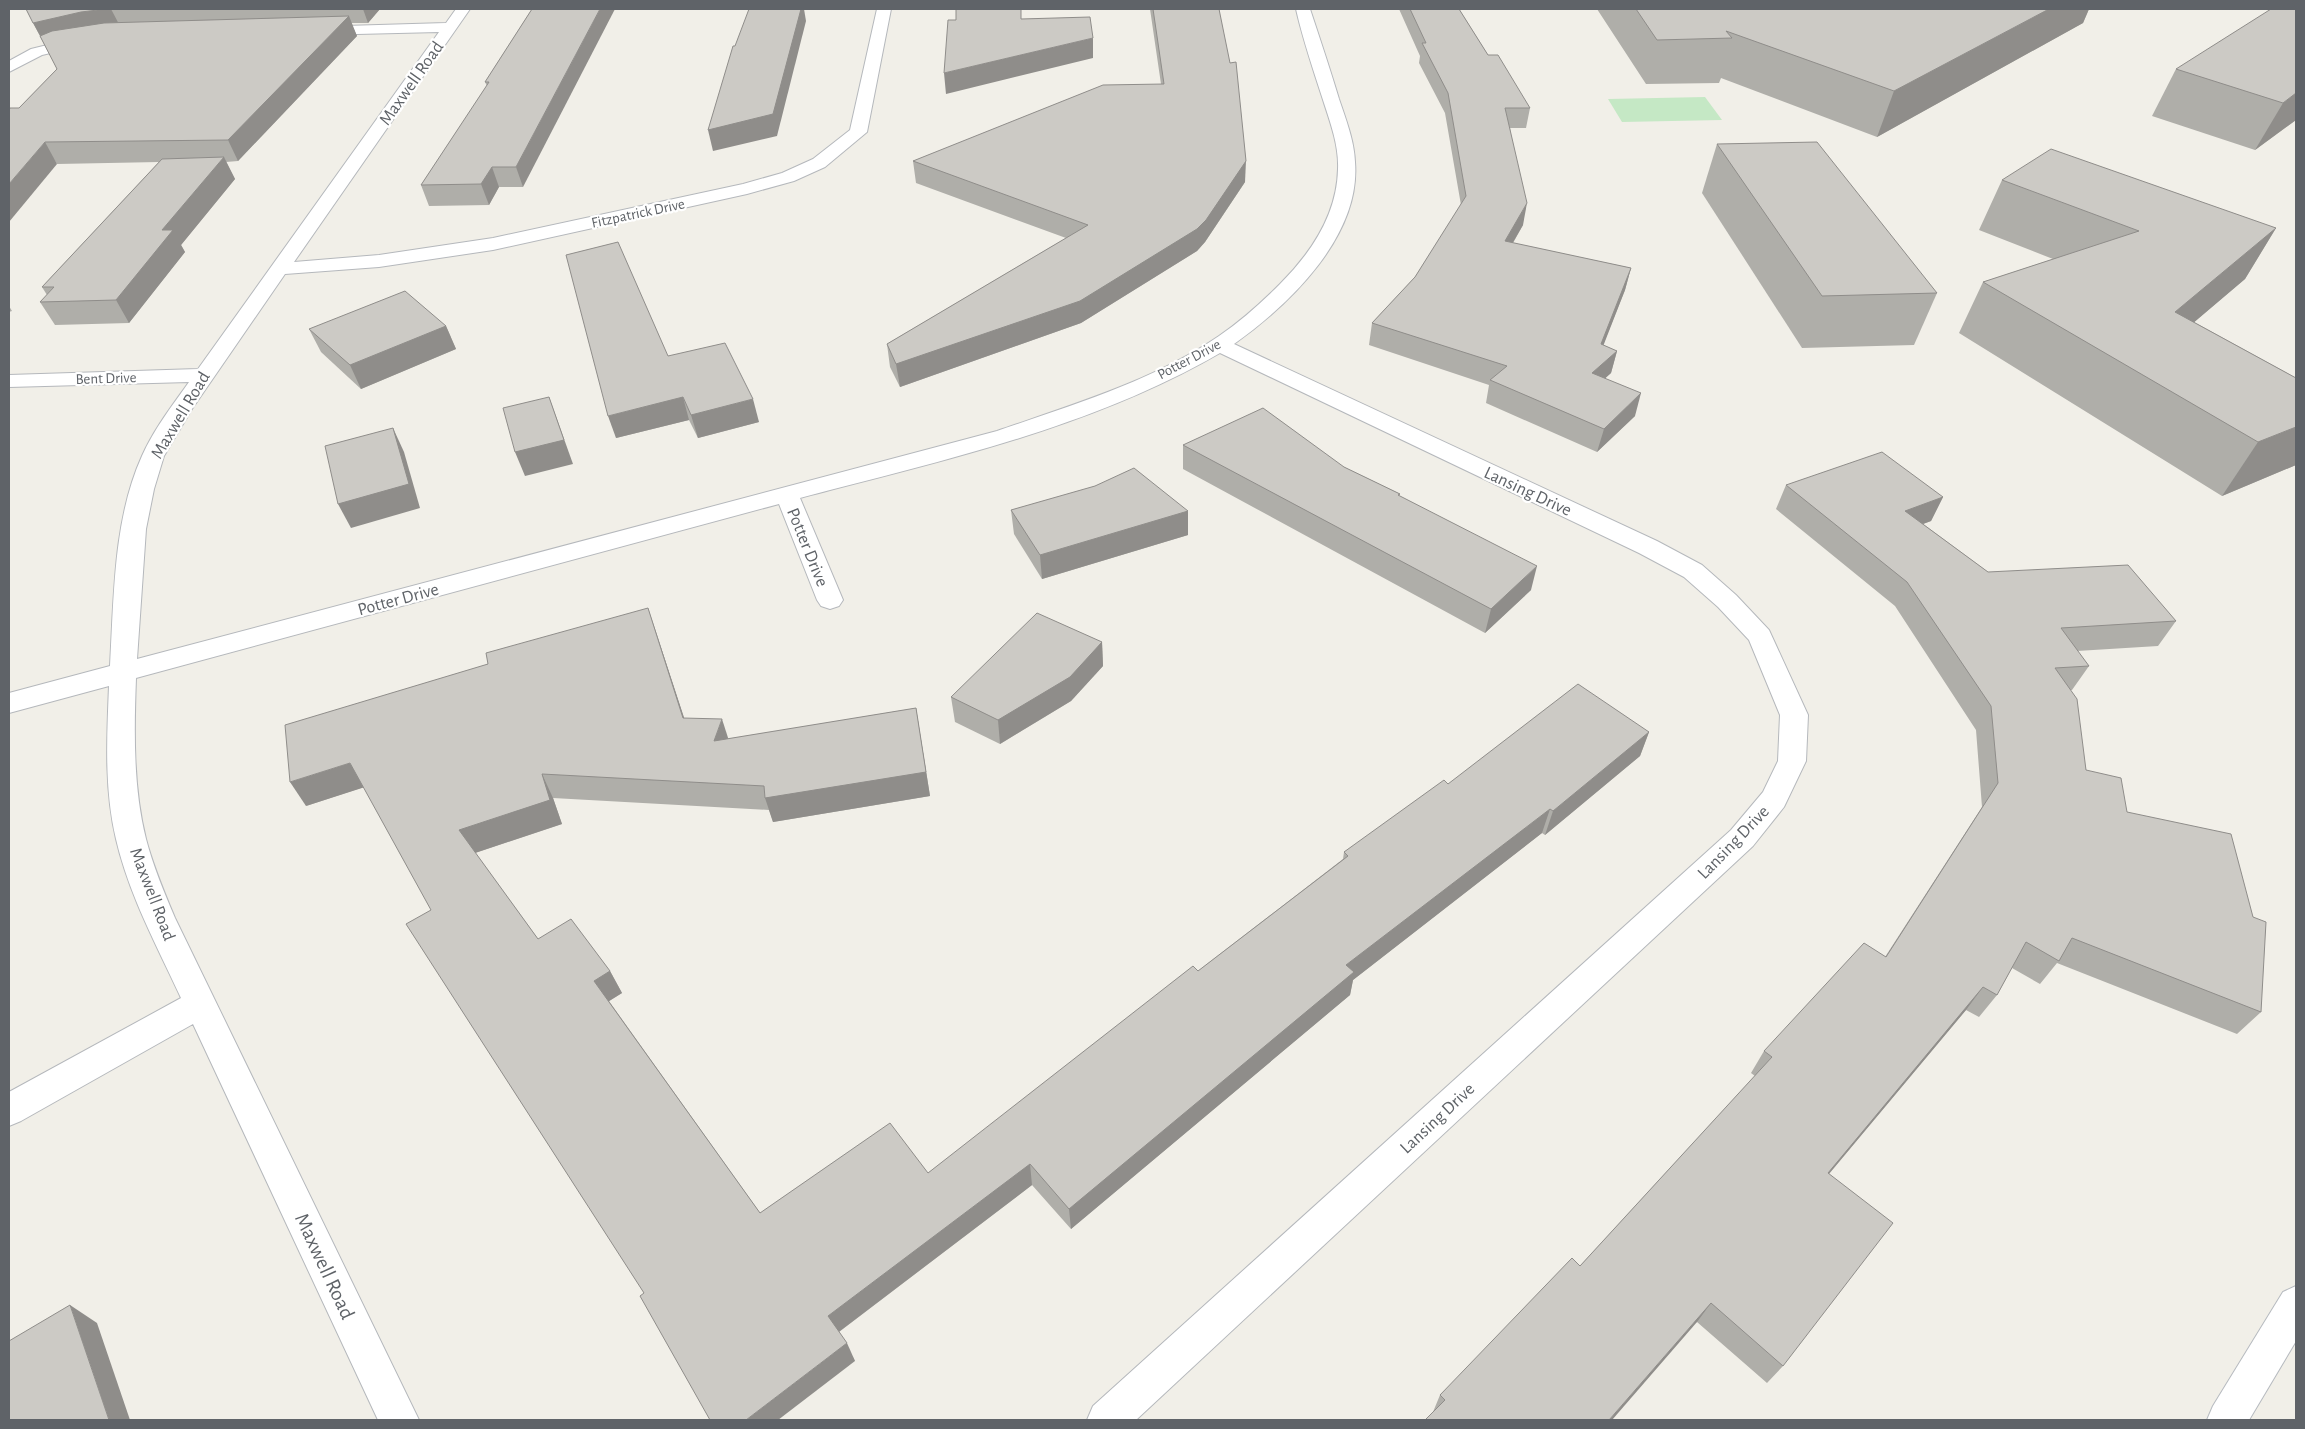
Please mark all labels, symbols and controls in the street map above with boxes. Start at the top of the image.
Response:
street label: Maxwell Road [376,38,447,129]
street label: Fitzpatrick Drive [590,196,686,231]
street label: Potter Drive [1155,337,1223,382]
street label: Maxwell Road [148,369,214,462]
street label: Bent Drive [75,370,137,387]
street label: Lansing Drive [1481,464,1574,520]
street label: Potter Drive [783,505,831,589]
street label: Potter Drive [356,581,441,619]
street label: Lansing Drive [1694,802,1773,883]
street label: Maxwell Road [126,845,178,943]
street label: Lansing Drive [1397,1080,1478,1158]
street label: Maxwell Road [291,1210,358,1323]

